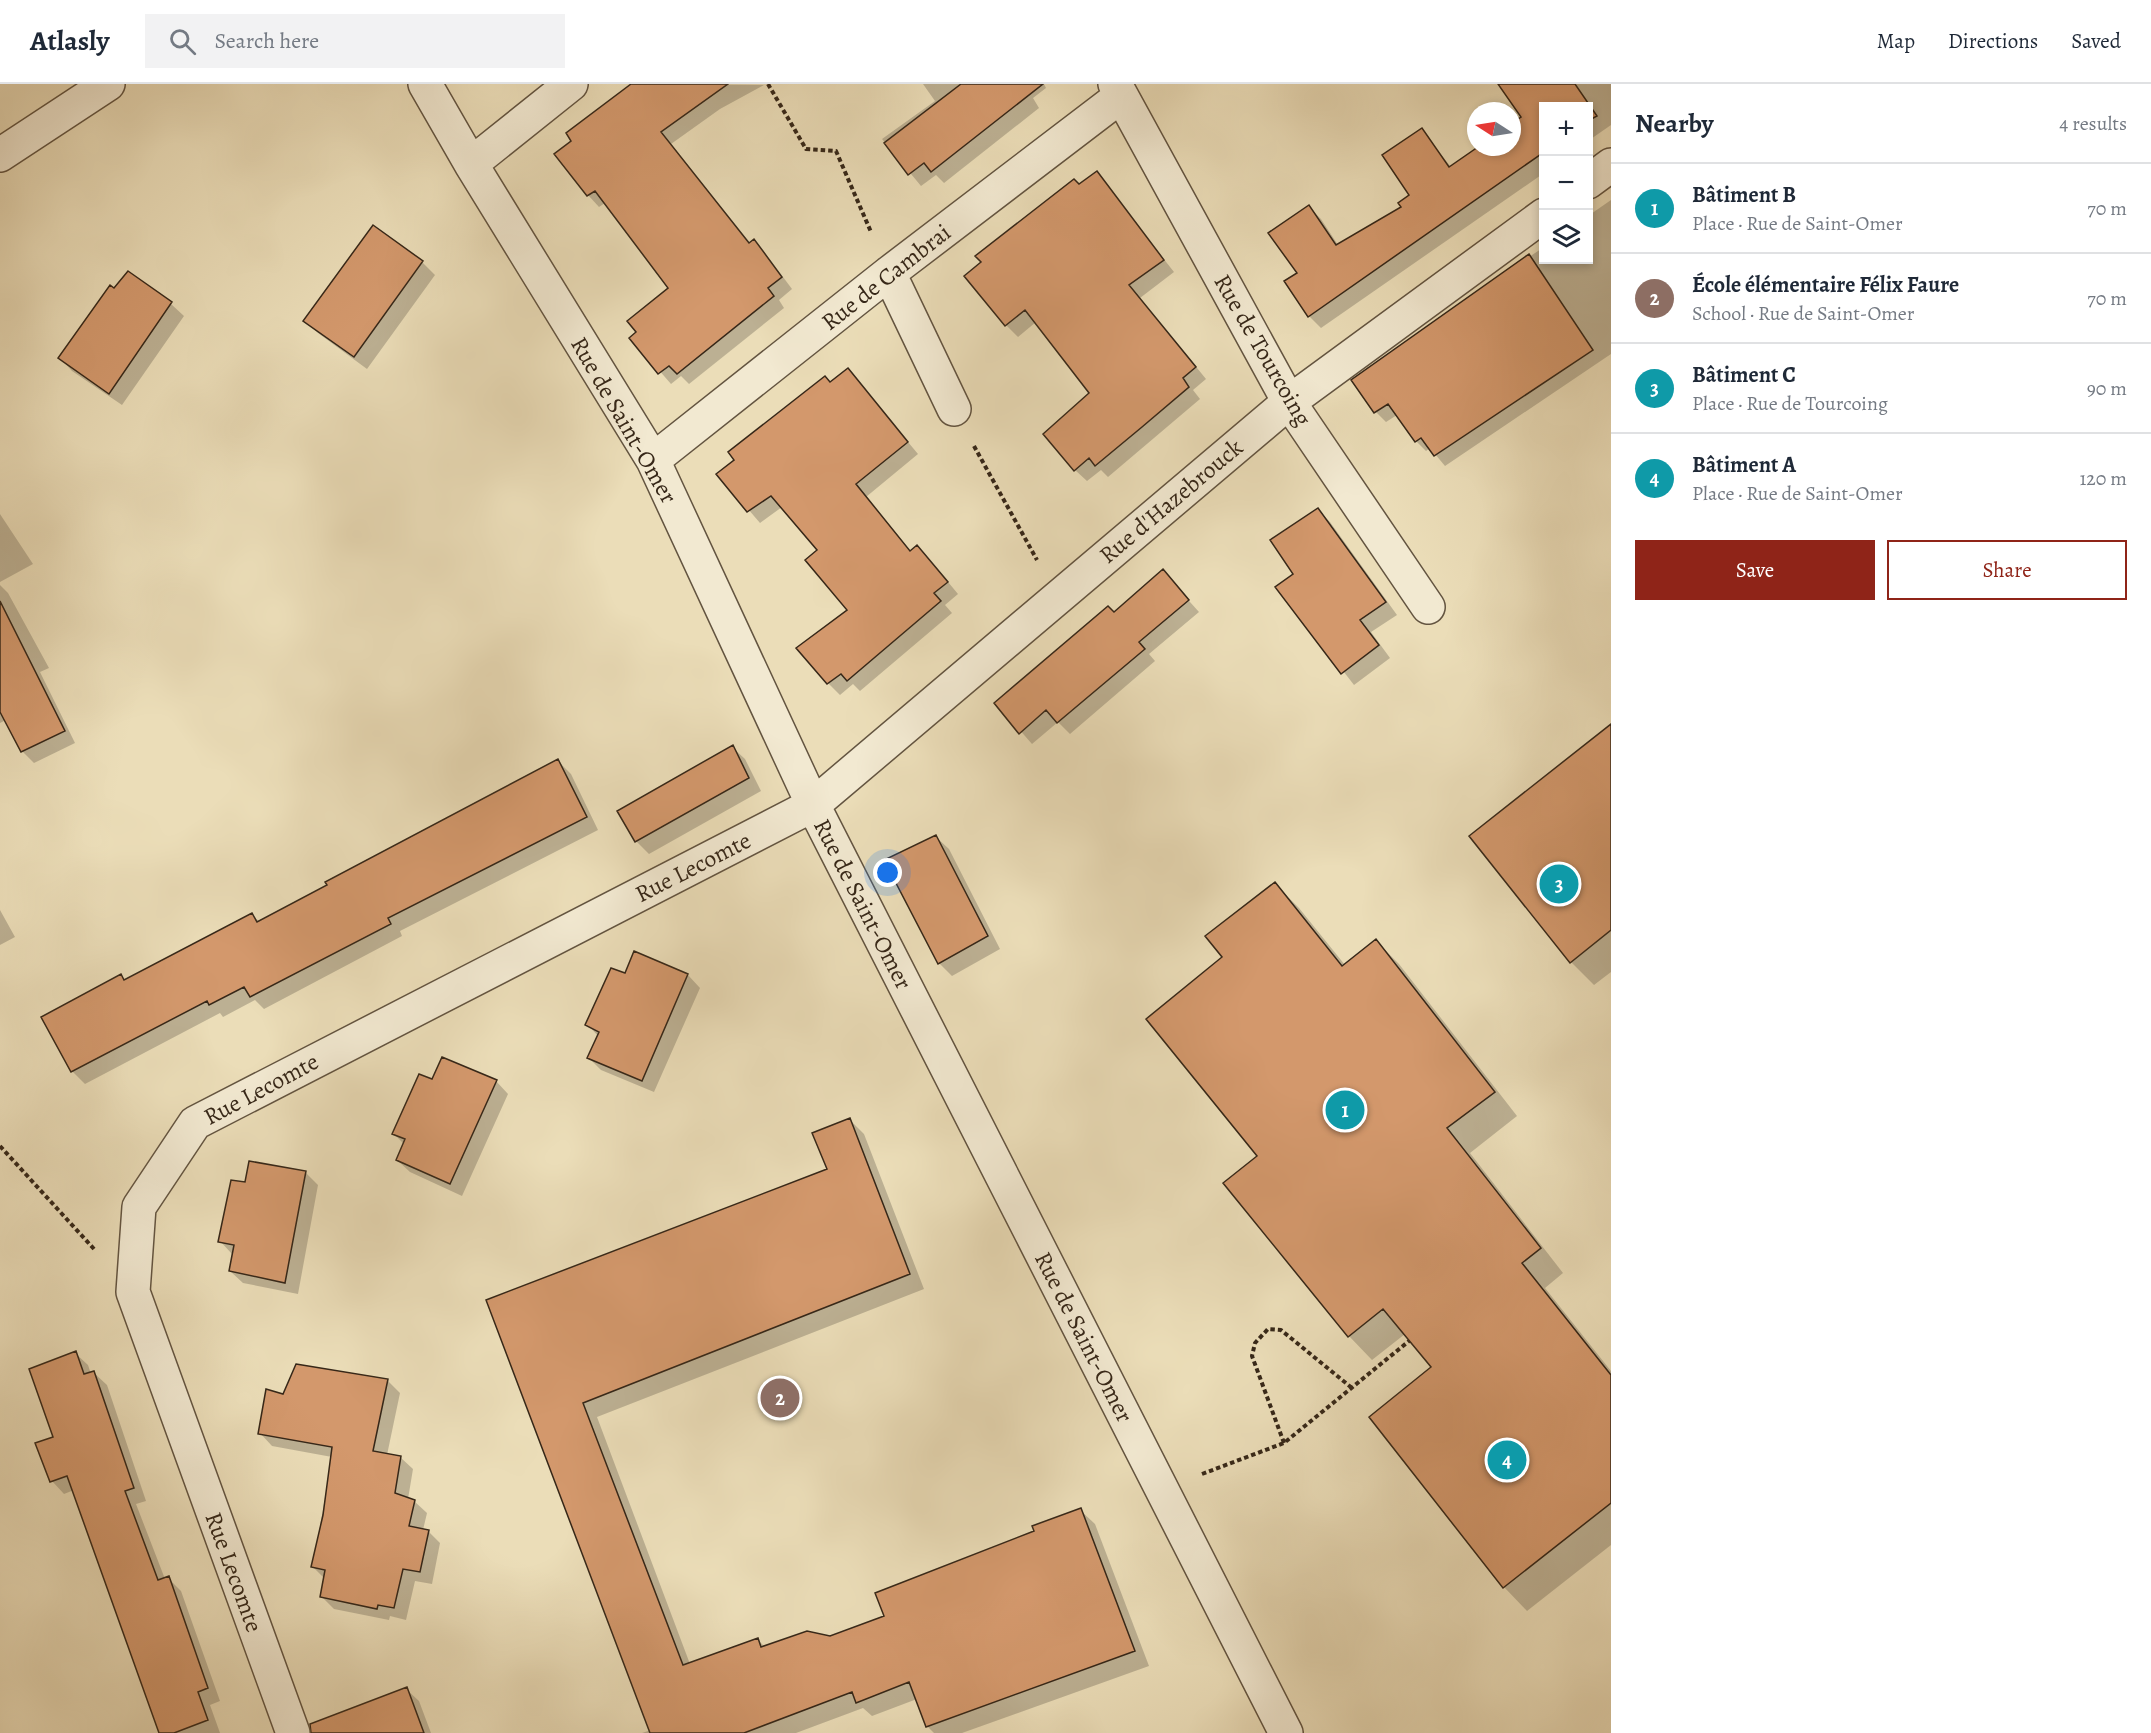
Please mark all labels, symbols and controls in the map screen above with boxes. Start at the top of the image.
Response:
search box [145,14,565,68]
text: Atlasly [30,22,109,60]
icon: search [166,25,199,58]
text: Search here [214,26,319,56]
text: Map [1877,27,1915,55]
text: Directions [1948,27,2038,55]
text: Saved [2071,27,2121,55]
north arrow [1467,102,1521,156]
map controls [1539,102,1593,264]
button: + [1539,102,1593,156]
text: Nearby [1635,106,1714,141]
text: 4 results [2059,110,2127,137]
button: − [1539,156,1593,210]
text: Bâtiment B [1692,180,1796,210]
text: 1 [1651,195,1658,222]
text: 70 m [2087,195,2127,222]
button: layers [1539,210,1593,264]
text: Place · Rue de Saint-Omer [1692,210,1903,237]
street label: Rue de Cambrai [815,216,957,338]
street label: Rue de Tourcoing [1207,268,1319,432]
text: École élémentaire Félix Faure [1692,270,1959,300]
text: 2 [1650,285,1659,312]
text: 70 m [2087,285,2127,312]
text: School · Rue de Saint-Omer [1692,300,1914,327]
street label: Rue de Saint-Omer [563,331,685,509]
text: Bâtiment C [1692,360,1796,390]
text: 3 [1650,375,1659,402]
text: 90 m [2087,375,2127,402]
text: Place · Rue de Tourcoing [1692,390,1888,417]
street label: Rue d'Hazebrouck [1092,431,1250,571]
text: Bâtiment A [1692,450,1796,480]
text: 4 [1650,465,1659,492]
text: 120 m [2079,465,2127,492]
text: Place · Rue de Saint-Omer [1692,480,1903,507]
button: Save [1635,540,1875,600]
button: Share [1887,540,2127,600]
street label: Rue de Saint-Omer [806,813,920,995]
street label: Rue Lecomte [630,824,756,910]
your location [873,858,902,887]
pin: 3 [1540,862,1578,906]
street label: Rue Lecomte [198,1045,324,1133]
pin: 1 [1326,1088,1364,1132]
street label: Rue de Saint-Omer [1027,1246,1141,1428]
pin: 2 [760,1376,800,1420]
pin: 4 [1488,1438,1526,1482]
street label: Rue Lecomte [197,1507,271,1637]

